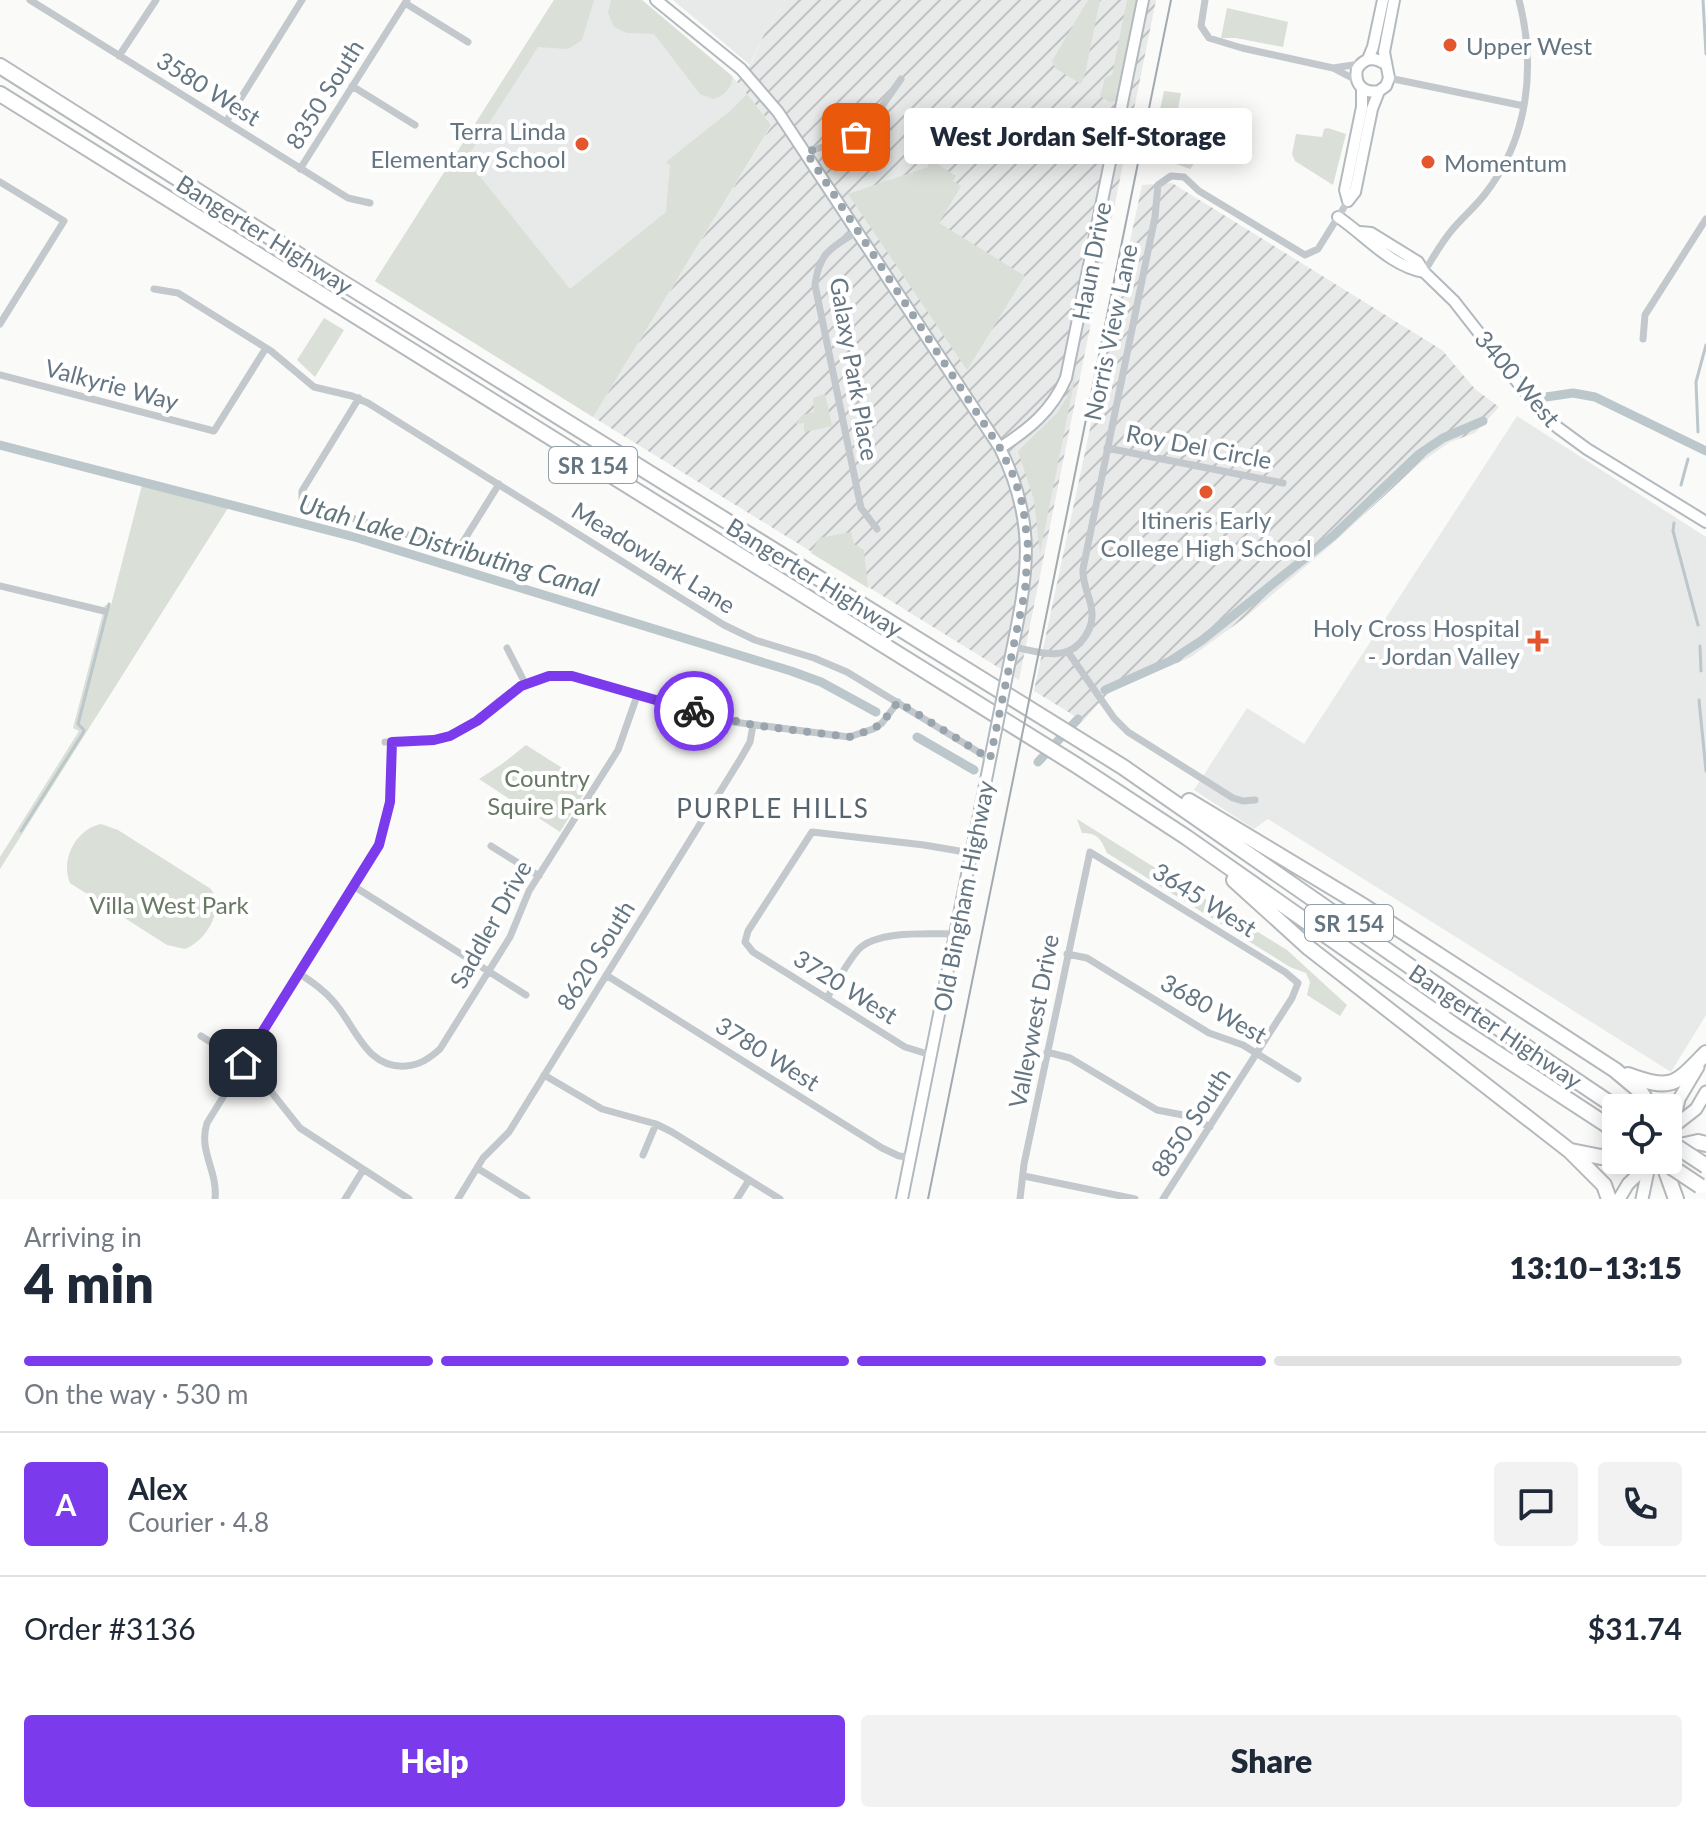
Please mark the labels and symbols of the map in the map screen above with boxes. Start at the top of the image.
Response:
place label: Upper West [1466,31,1592,60]
street label: 8350 South [279,34,369,154]
marker: Upper West [1441,36,1459,54]
street label: 3580 West [152,45,266,131]
pin [822,103,890,171]
callout: West Jordan Self-Storage [904,109,1252,165]
place label: Terra Linda Elementary School [370,116,566,173]
marker: Terra Linda Elementary School [573,135,591,153]
place label: Momentum [1444,148,1567,177]
marker: Momentum [1419,153,1437,171]
street label: Bangerter Highway [172,168,359,300]
street label: Haun Drive [1065,199,1117,323]
street label: Norris View Lane [1077,241,1143,423]
street label: Galaxy Park Place [825,275,885,463]
street label: 3400 West [1469,324,1567,432]
street label: Valkyrie Way [42,352,183,416]
street label: Roy Del Circle [1124,418,1274,474]
road number: SR 154 [549,447,637,483]
marker: Itineris Early College High School [1197,483,1215,501]
water label: Utah Lake Distributing Canal [295,487,603,603]
street label: Meadowlark Lane [567,495,741,619]
place label: Itineris Early College High School [1100,505,1312,562]
street label: Bangerter Highway [722,511,909,643]
place label: Holy Cross Hospital - Jordan Valley [1313,613,1521,670]
marker: Holy Cross Hospital - Jordan Valley [1527,630,1549,652]
courier [654,671,734,751]
park label: Country Squire Park [487,763,608,820]
street label: Old Bingham Highway [926,777,1000,1014]
district label: PURPLE HILLS [676,792,870,824]
street label: Saddler Drive [443,855,537,993]
street label: 3645 West [1148,856,1262,942]
park label: Villa West Park [89,890,249,919]
street label: 8620 South [550,895,640,1015]
road number: SR 154 [1305,905,1393,941]
street label: Valleywest Drive [1002,932,1064,1110]
street label: 3720 West [789,943,903,1029]
street label: Bangerter Highway [1404,957,1589,1095]
street label: 3680 West [1156,967,1272,1049]
street label: 3780 West [711,1010,825,1096]
pin [209,1029,277,1097]
street label: 8850 South [1144,1062,1236,1182]

